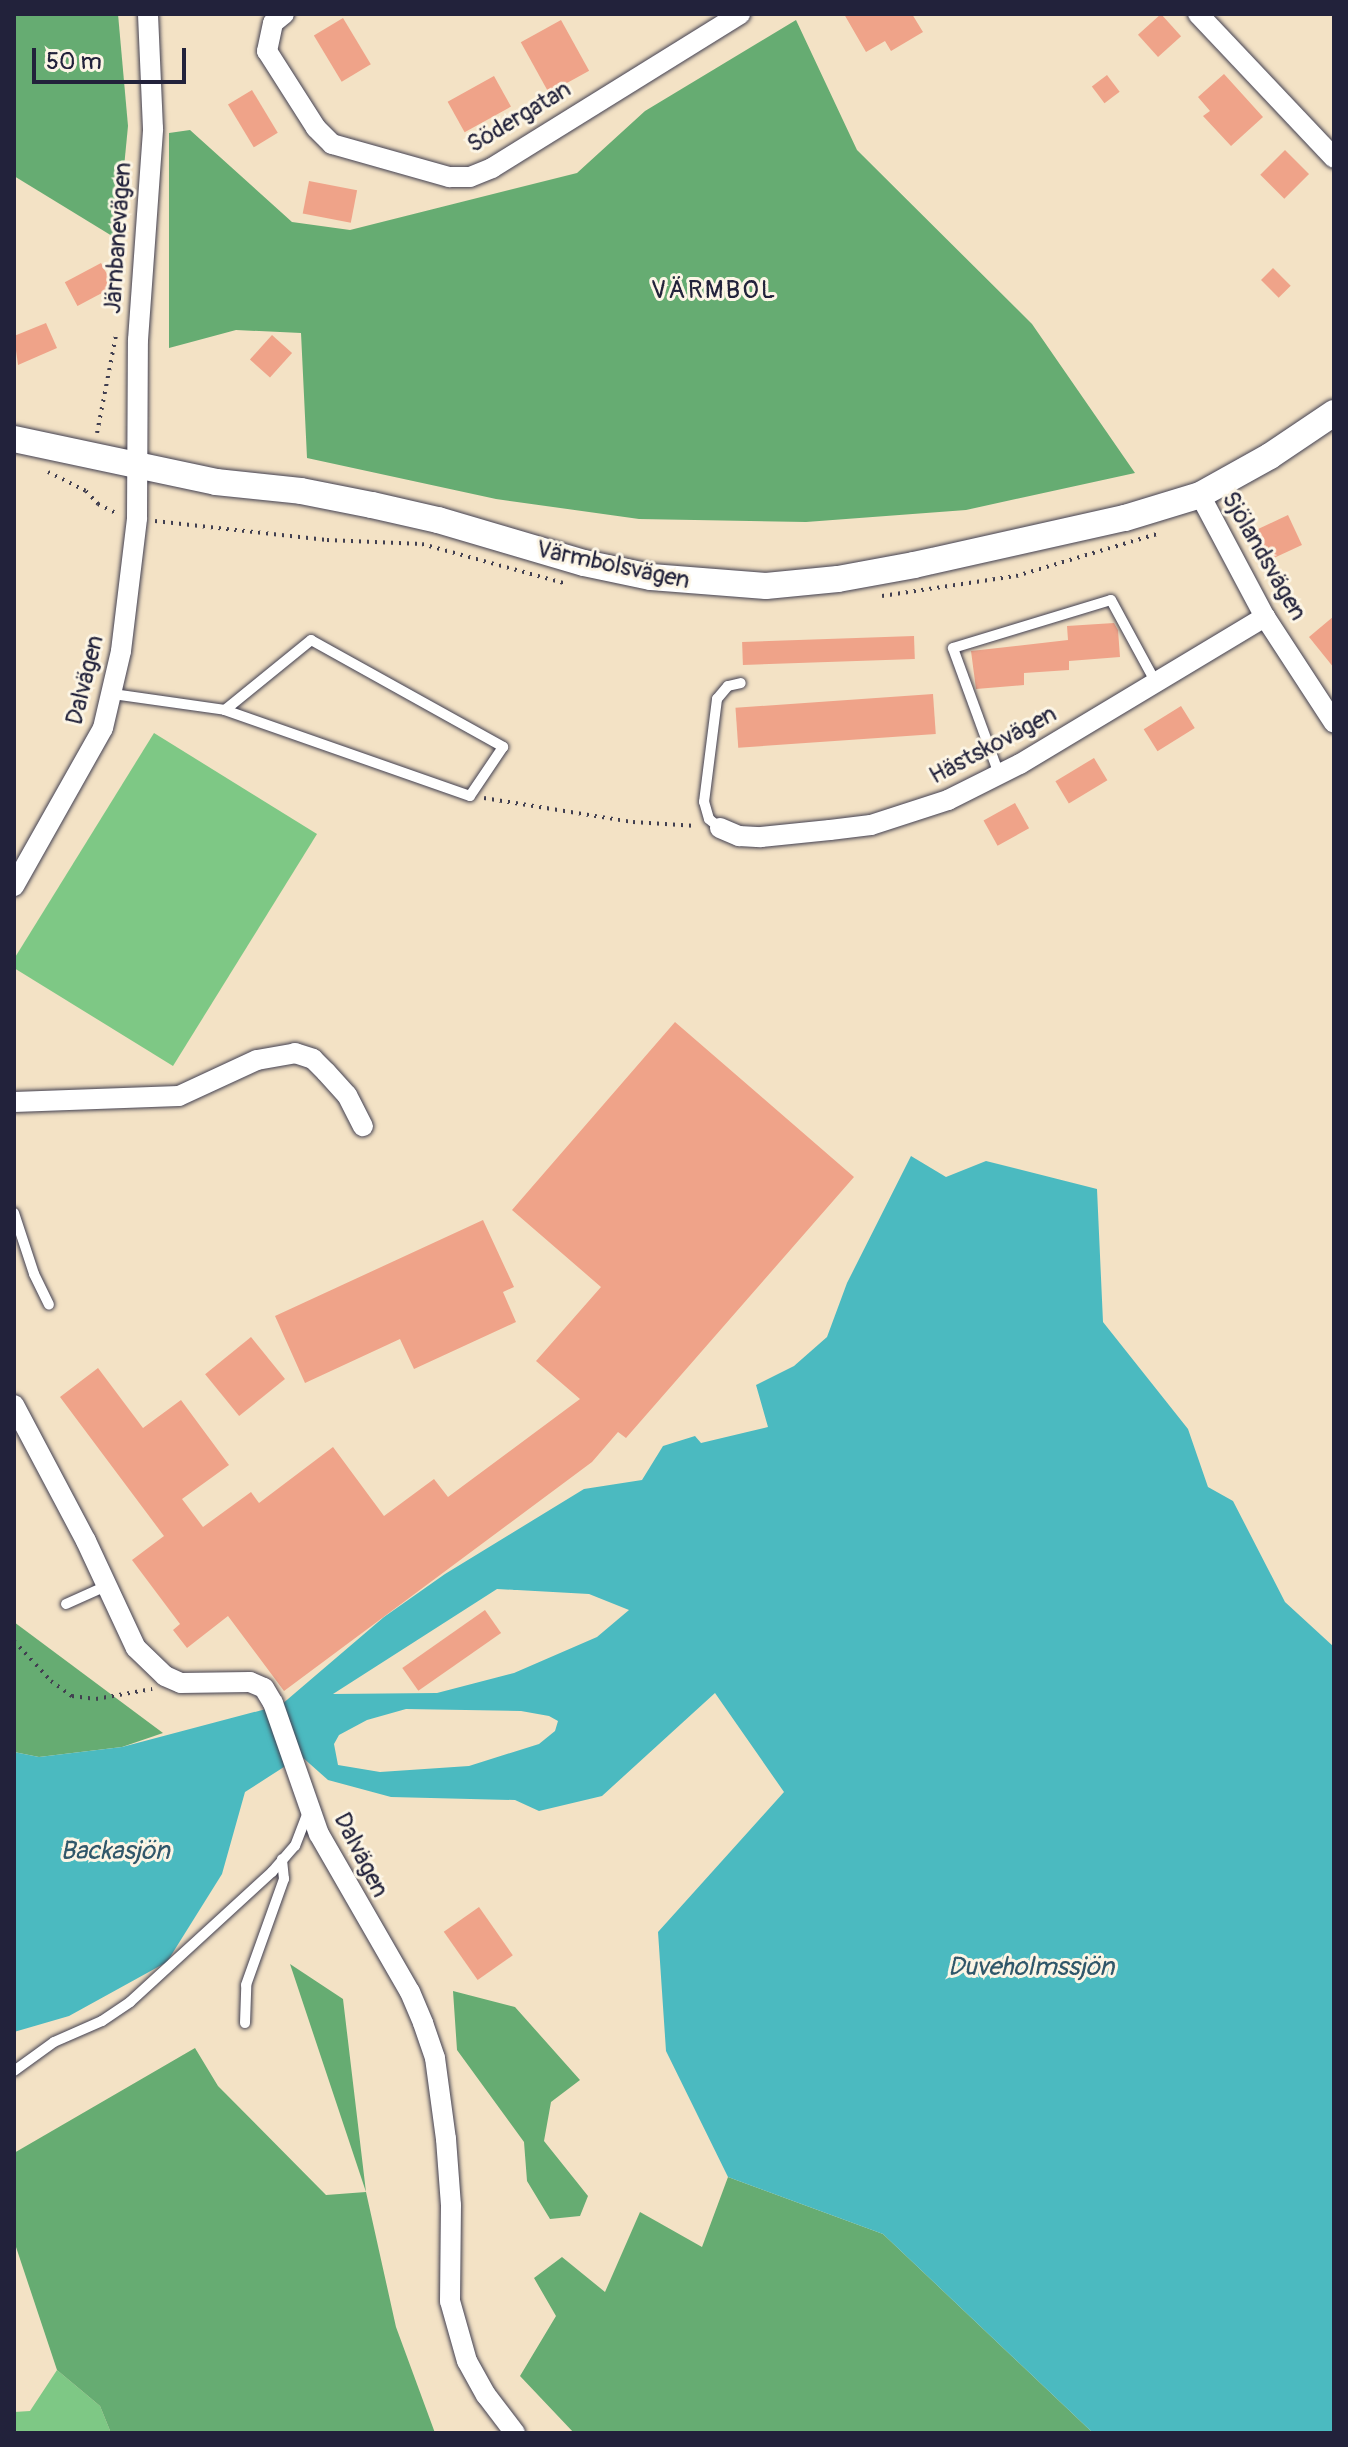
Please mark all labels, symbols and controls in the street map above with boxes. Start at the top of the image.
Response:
scale bar [36,32,190,82]
text: 50 m [46,47,102,76]
street label: Södergatan [462,75,576,159]
street label: Järnbanevägen [98,161,138,315]
district label: VÄRMBOL [651,275,777,307]
street label: Sjölandsvägen [1216,486,1312,626]
street label: Värmbolsvägen [534,535,692,595]
street label: Dalvägen [60,632,110,728]
street label: Hästskovägen [924,699,1062,791]
street label: Dalvägen [327,1808,395,1902]
water label: Backasjön [60,1836,170,1868]
water label: Duveholmssjön [948,1952,1114,1984]

